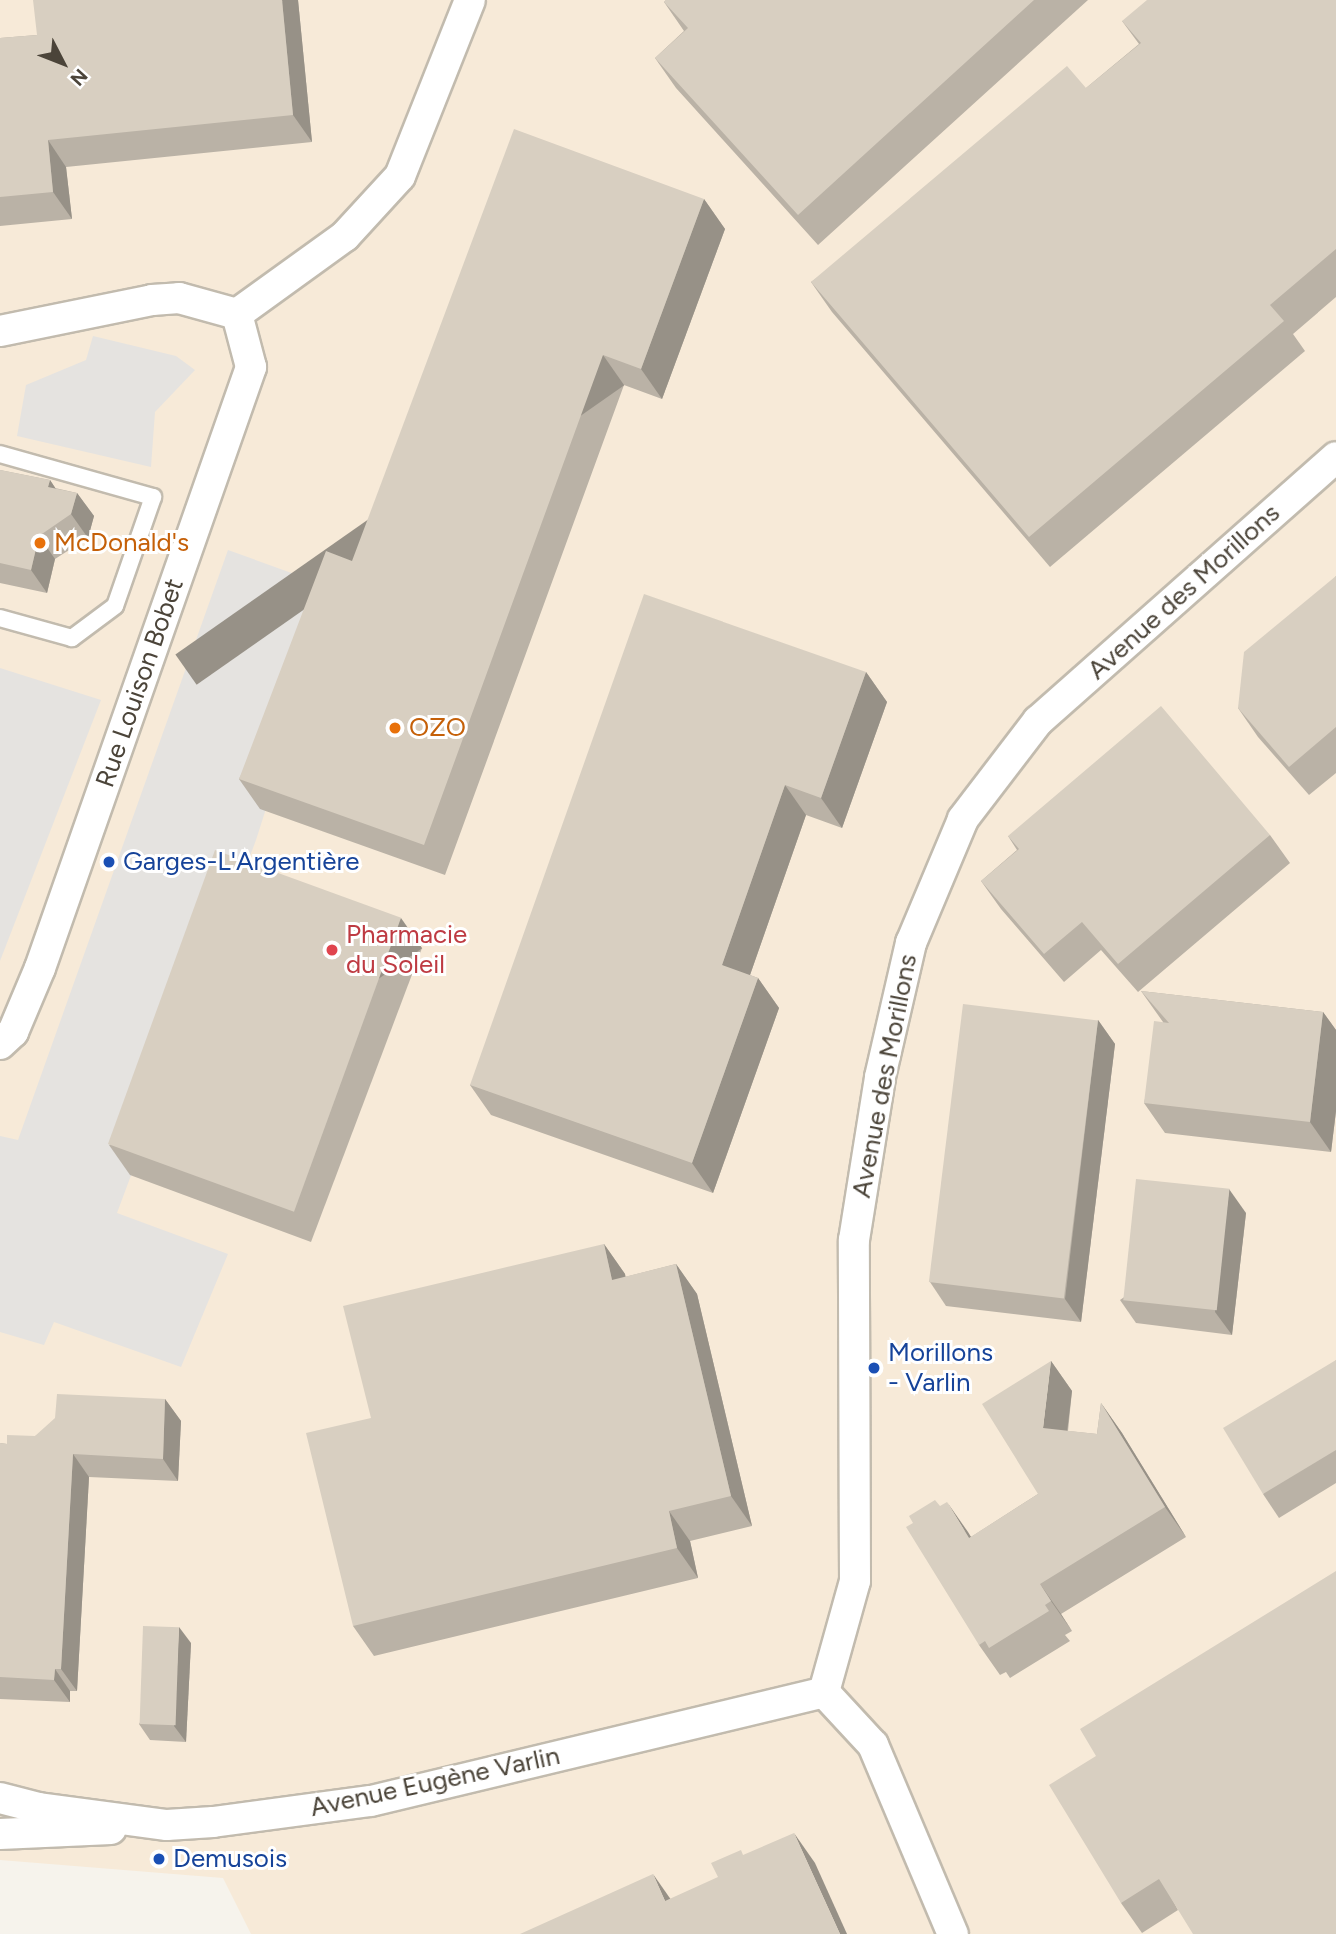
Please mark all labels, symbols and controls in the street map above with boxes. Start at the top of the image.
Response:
north arrow [28,28,98,98]
text: N [66,64,92,91]
street label: Avenue des Morillons [1082,498,1286,686]
place label: McDonald's [54,527,189,559]
marker: McDonald's [32,535,48,551]
street label: Rue Louison Bobet [90,574,190,792]
place label: OZO [409,712,466,744]
marker: OZO [387,720,403,736]
place label: Garges-L'Argentière [123,846,359,878]
marker: Garges-L'Argentière [101,854,117,870]
place label: Pharmacie du Soleil [346,919,467,981]
marker: Pharmacie du Soleil [324,942,340,958]
street label: Avenue des Morillons [846,952,924,1200]
place label: Morillons - Varlin [888,1337,993,1398]
marker: Morillons - Varlin [866,1360,882,1376]
street label: Avenue Eugène Varlin [307,1740,563,1824]
place label: Demusois [173,1843,287,1875]
marker: Demusois [151,1851,167,1867]

